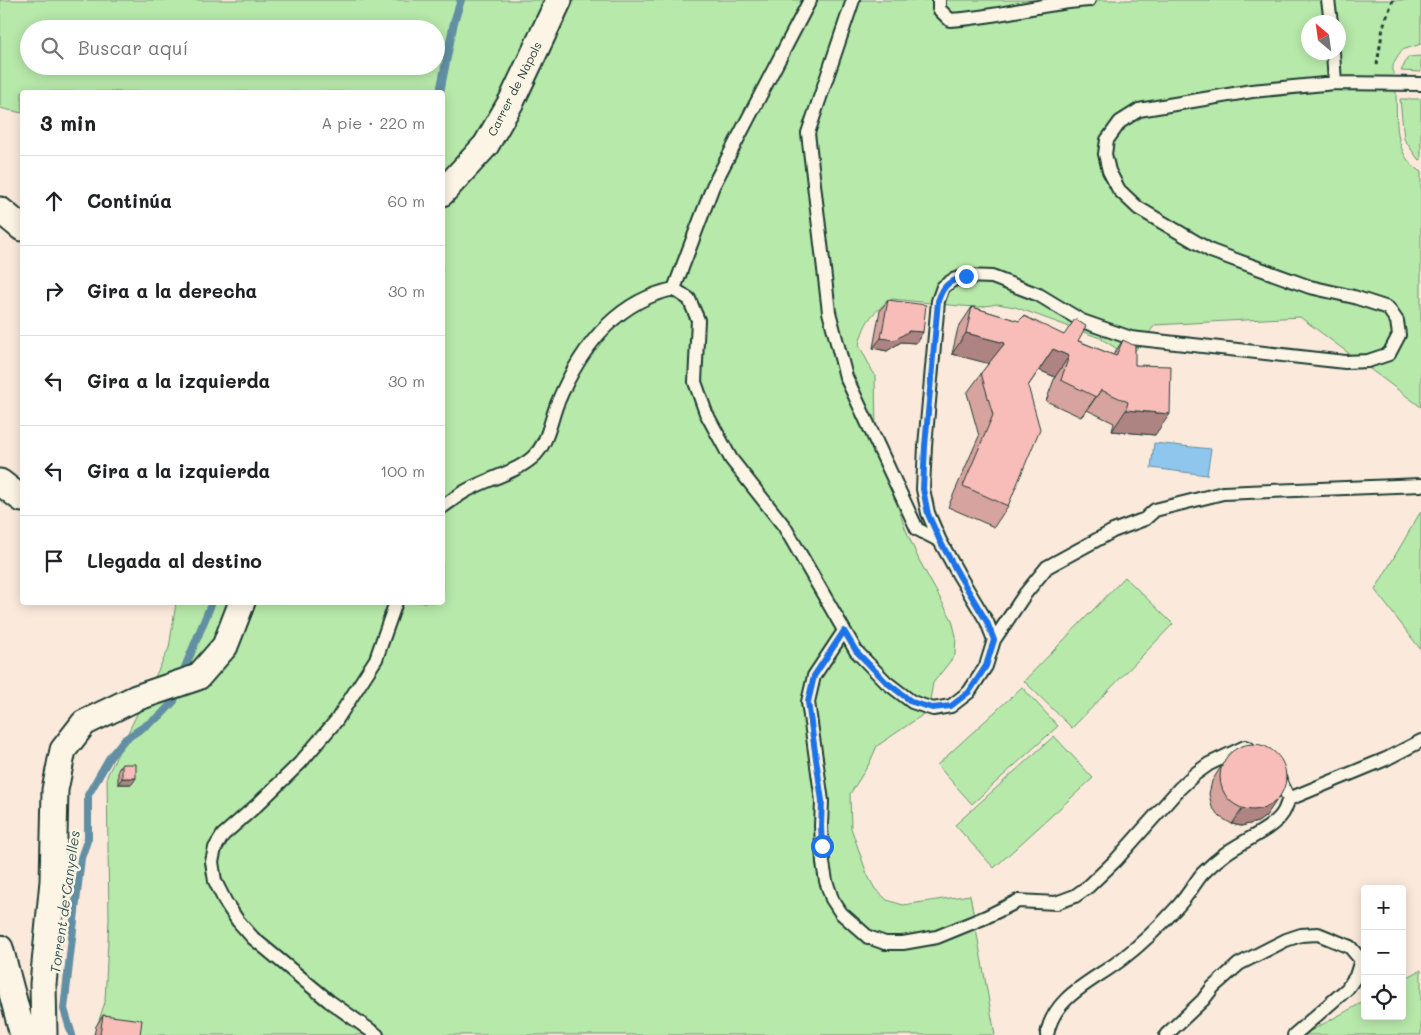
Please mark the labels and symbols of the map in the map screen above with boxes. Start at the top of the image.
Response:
north arrow [1301,15,1346,60]
street label: Carrer de Nàpols [483,38,545,138]
route end [955,265,978,288]
water label: Torrent de Canyelles [45,829,84,975]
route start [811,835,834,858]

